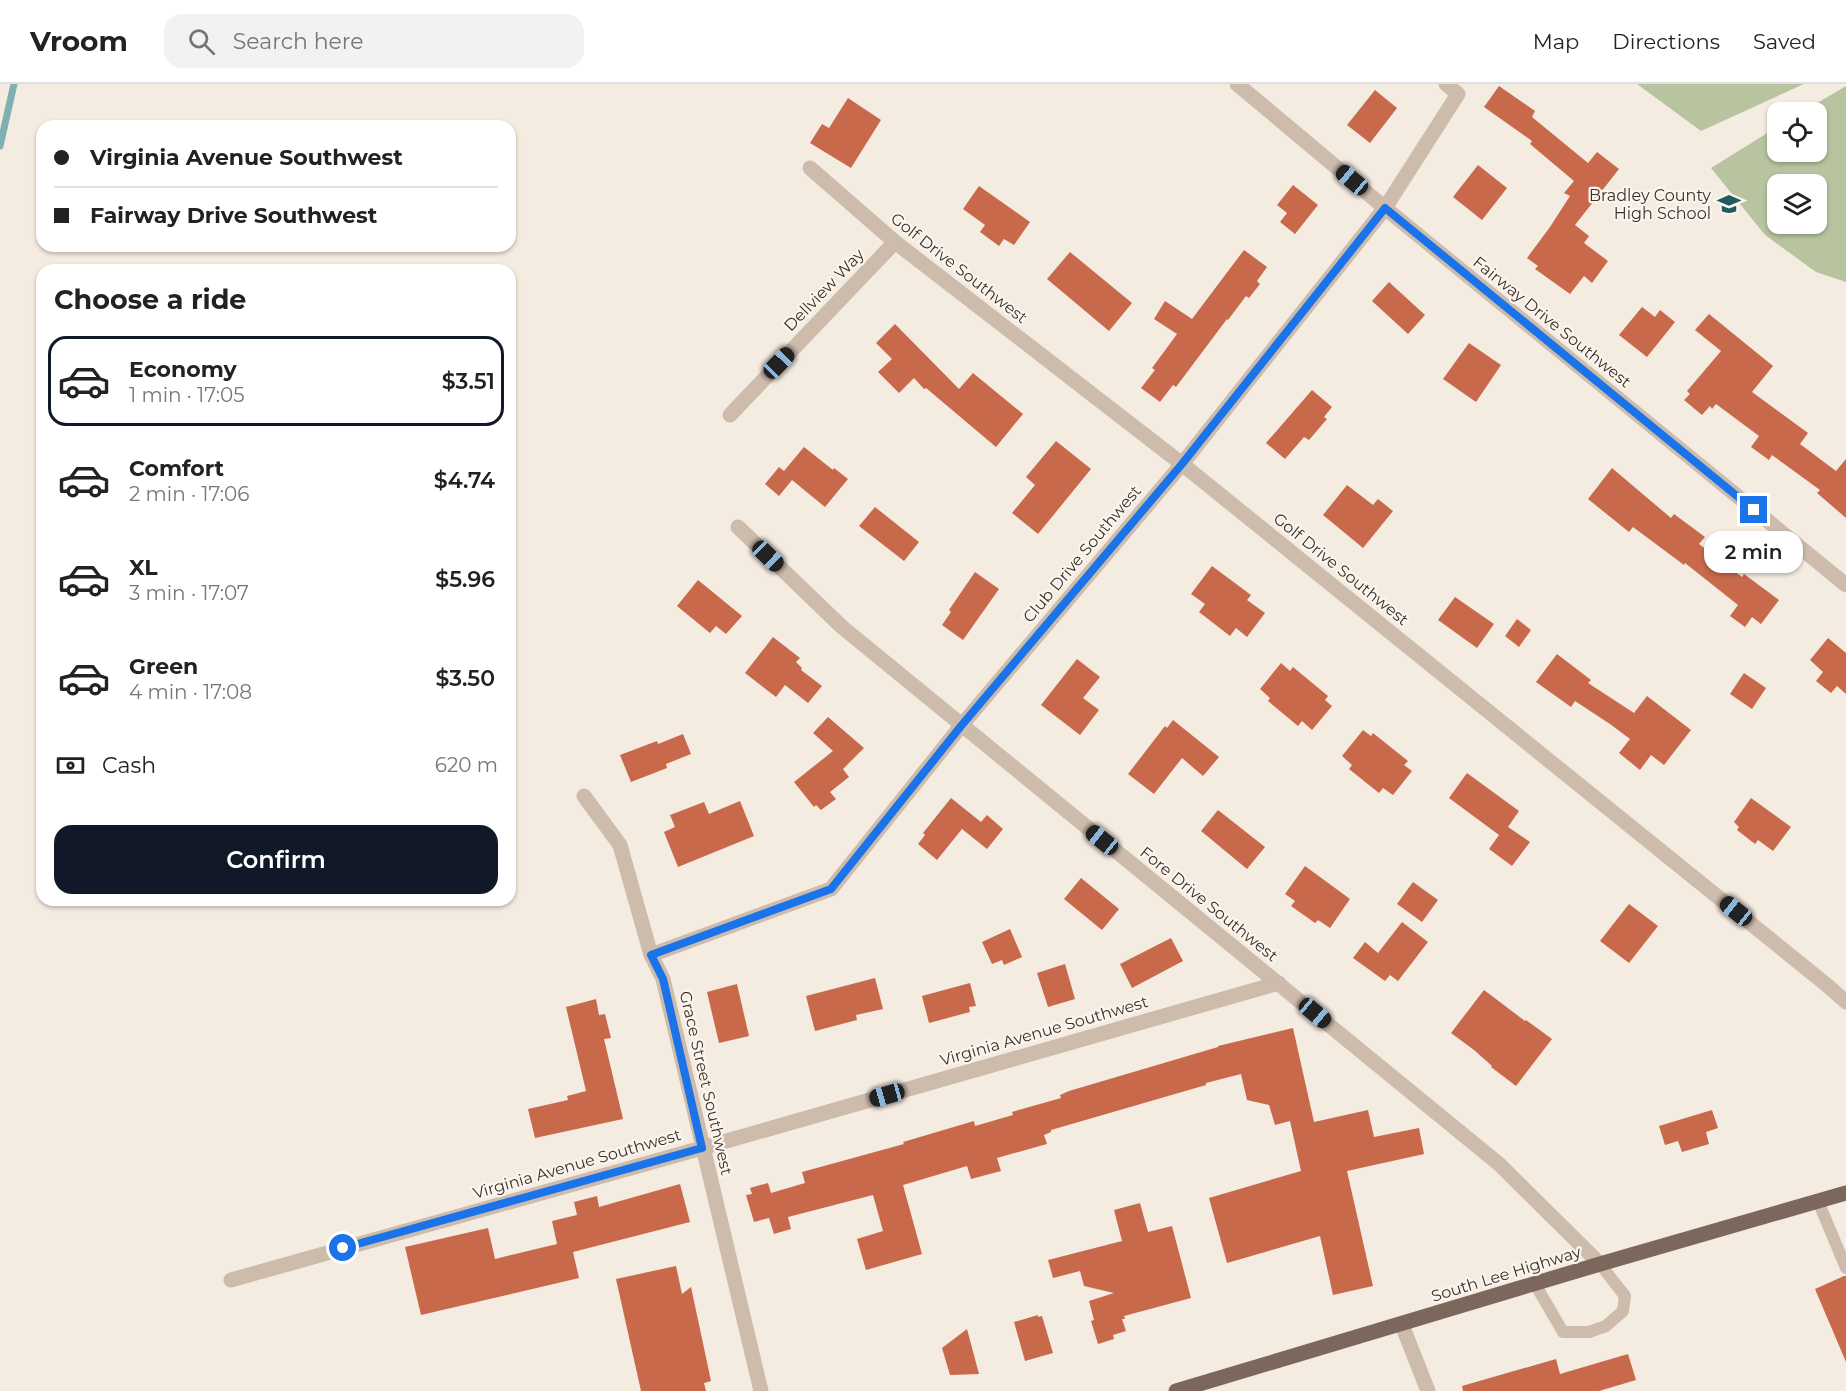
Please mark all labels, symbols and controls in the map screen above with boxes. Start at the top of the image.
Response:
search box [164,14,584,68]
text: Vroom [30,24,128,58]
icon: search [185,25,218,58]
text: Search here [233,28,364,55]
text: Map [1533,29,1579,54]
text: Directions [1612,29,1720,54]
text: Saved [1753,29,1816,54]
map controls [1767,102,1827,234]
button: locate [1767,102,1827,162]
text: Virginia Avenue Southwest [90,144,403,171]
car [1332,162,1372,198]
button: layers [1767,174,1827,234]
place label: Bradley County High School [1589,186,1711,223]
school or university icon: Bradley County High School [1716,191,1742,217]
text: Fairway Drive Southwest [90,202,377,229]
street label: Golf Drive Southwest [887,209,1031,328]
street label: Dellview Way [780,245,868,335]
street label: Fairway Drive Southwest [1469,252,1635,392]
text: Choose a ride [54,283,246,316]
car [760,344,798,382]
icon: car [57,354,111,408]
text: Economy [129,356,237,383]
text: $3.51 [442,368,495,395]
text: 1 min · 17:05 [129,383,245,407]
icon: car [57,453,111,507]
text: Comfort [129,455,224,482]
text: $4.74 [434,467,495,494]
street label: Club Drive Southwest [1019,481,1145,626]
text: 2 min · 17:06 [129,482,250,506]
route end [1740,496,1767,523]
street label: Golf Drive Southwest [1270,509,1413,630]
callout: 2 min [1704,531,1804,573]
car [749,537,787,575]
text: 2 min [1725,540,1782,564]
icon: car [57,552,111,606]
text: XL [129,554,158,581]
text: $5.96 [435,566,495,593]
text: 3 min · 17:07 [129,581,249,605]
icon: car [57,651,111,705]
text: Green [129,653,198,680]
text: $3.50 [435,665,495,692]
text: 4 min · 17:08 [129,680,252,704]
icon: cash [54,749,87,782]
text: Cash [102,752,156,779]
text: 620 m [435,753,498,777]
car [1082,822,1122,858]
button: Confirm [54,825,498,894]
street label: Fore Drive Southwest [1136,843,1282,966]
car [1716,893,1756,929]
street label: Grace Street Southwest [676,989,737,1177]
street label: Virginia Avenue Southwest [938,992,1151,1070]
car [1295,995,1335,1031]
car [867,1081,907,1109]
street label: Virginia Avenue Southwest [471,1125,684,1203]
route start [329,1234,356,1261]
street label: South Lee Highway [1429,1242,1583,1306]

